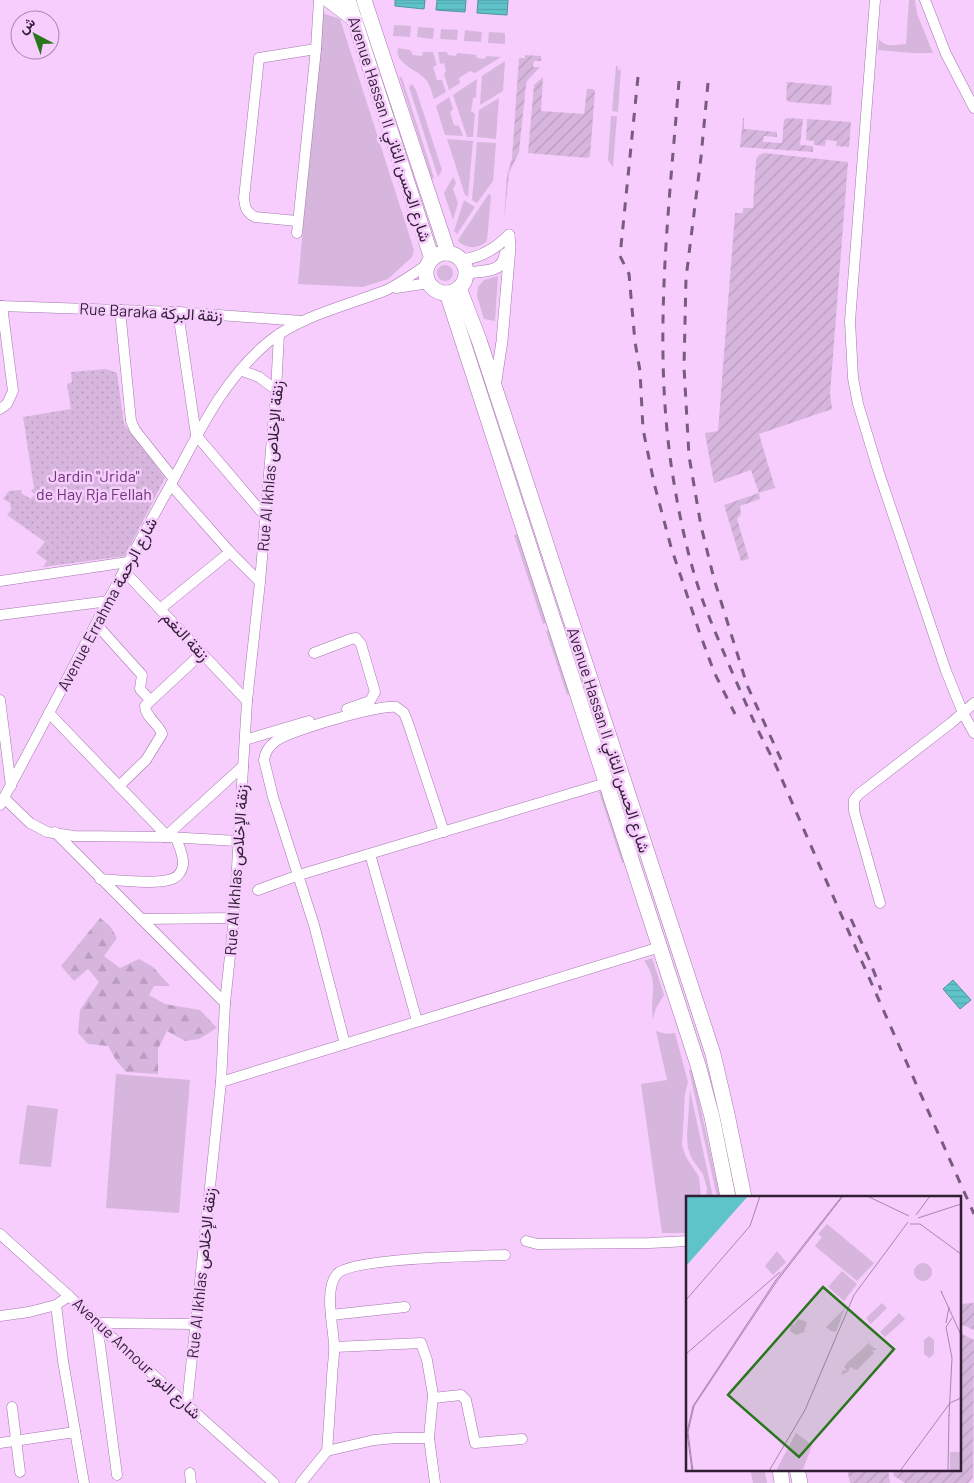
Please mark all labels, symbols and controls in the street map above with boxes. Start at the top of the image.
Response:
north arrow [10,10,60,60]
text: ش [14,13,39,38]
street label: Avenue Hassan II شارع الحسن الثاني [340,14,436,245]
street label: Rue Baraka زنقة البركة [79,298,223,327]
street label: Rue Al Ikhlas زنقة الإخلاص [253,380,288,553]
park label: Jardin "Jrida" de Hay Rja Fellah [36,466,152,503]
street label: Avenue Errahma شارع الرحمة [53,514,163,695]
street label: زنقة النغم [157,607,214,666]
street label: Avenue Hassan II شارع الحسن الثاني [559,625,655,856]
street label: Rue Al Ikhlas زنقة الإخلاص [220,784,253,956]
street label: Rue Al Ikhlas زنقة الإخلاص [182,1187,221,1360]
inset map [686,1196,962,1470]
street label: Avenue Annour شارع النور [67,1293,206,1424]

